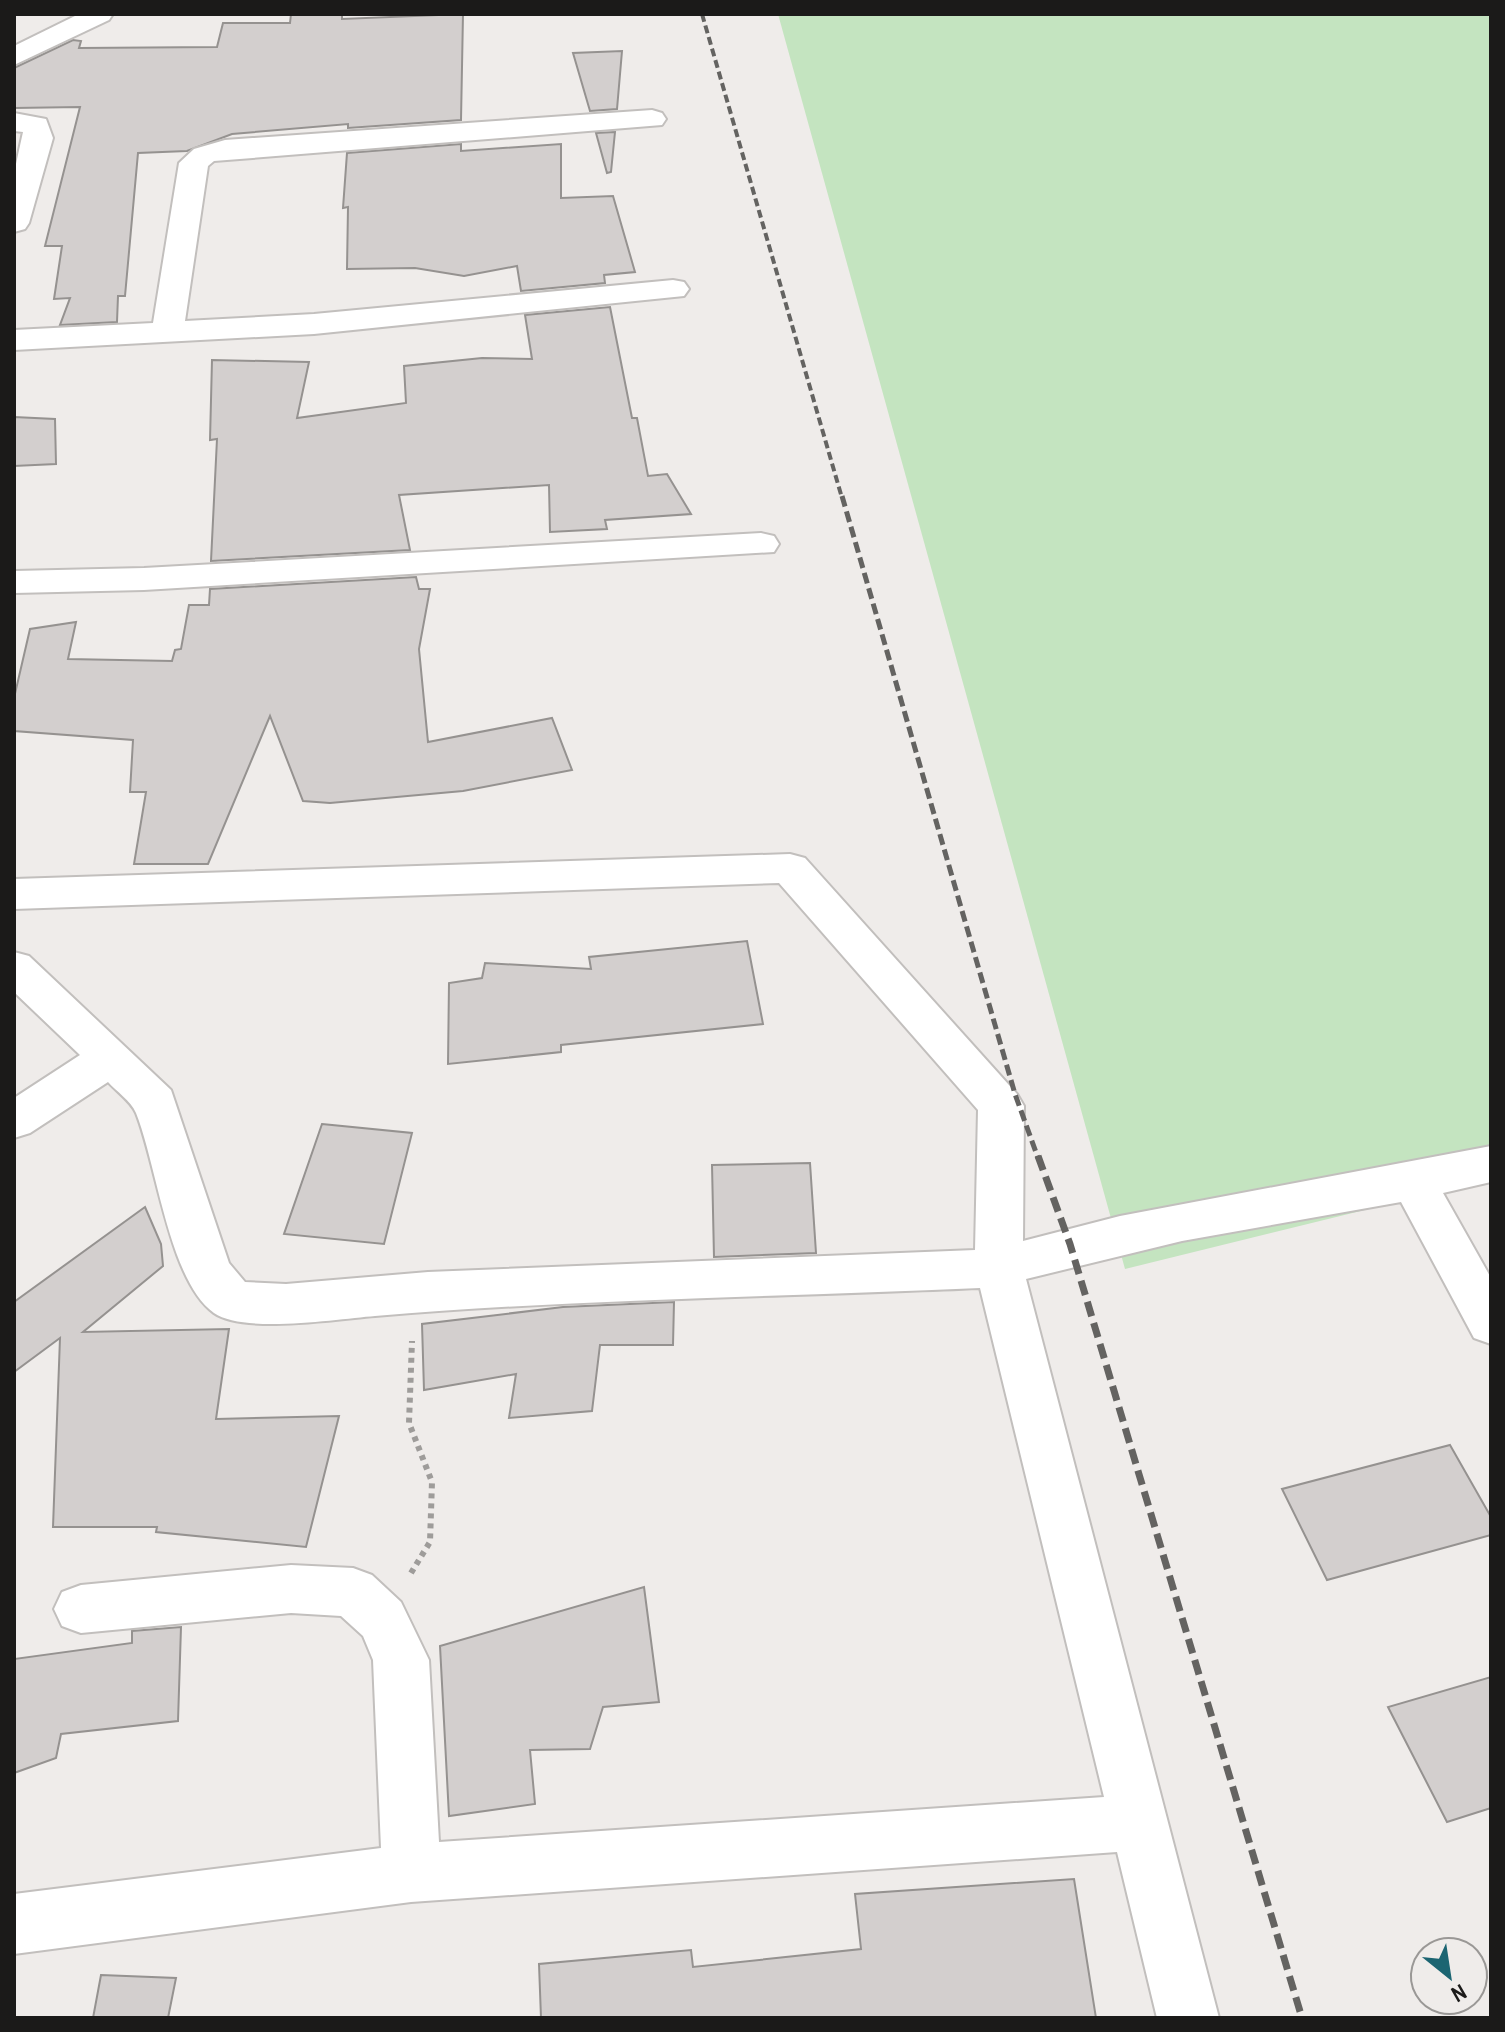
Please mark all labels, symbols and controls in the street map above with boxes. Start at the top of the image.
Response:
north arrow [1409,1936,1489,2016]
text: N [1446,1977,1472,2010]

